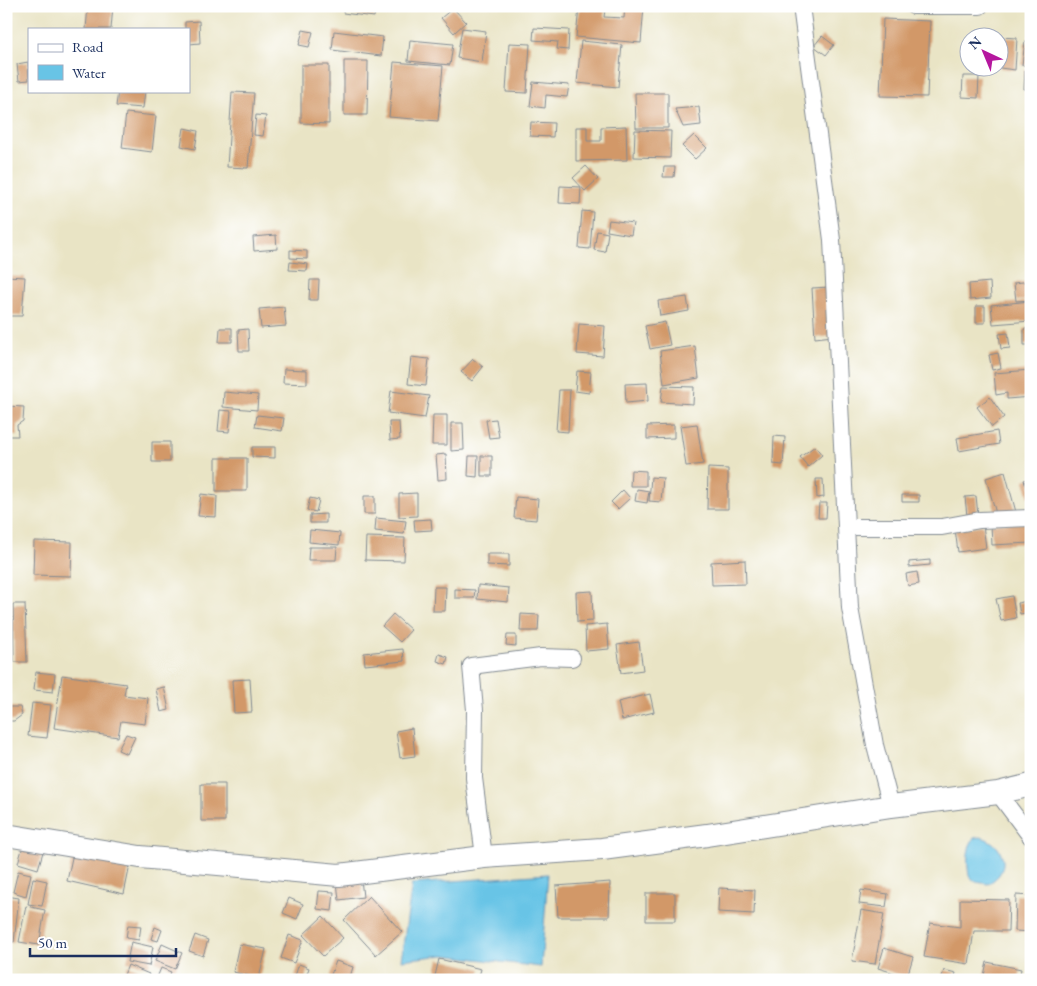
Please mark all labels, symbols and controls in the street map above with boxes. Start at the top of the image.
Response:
legend [28,28,190,92]
north arrow [960,28,1010,78]
text: N [965,32,986,53]
text: Road [72,37,104,56]
text: Water [72,63,106,82]
scale bar [30,926,176,958]
text: 50 m [38,933,67,952]

